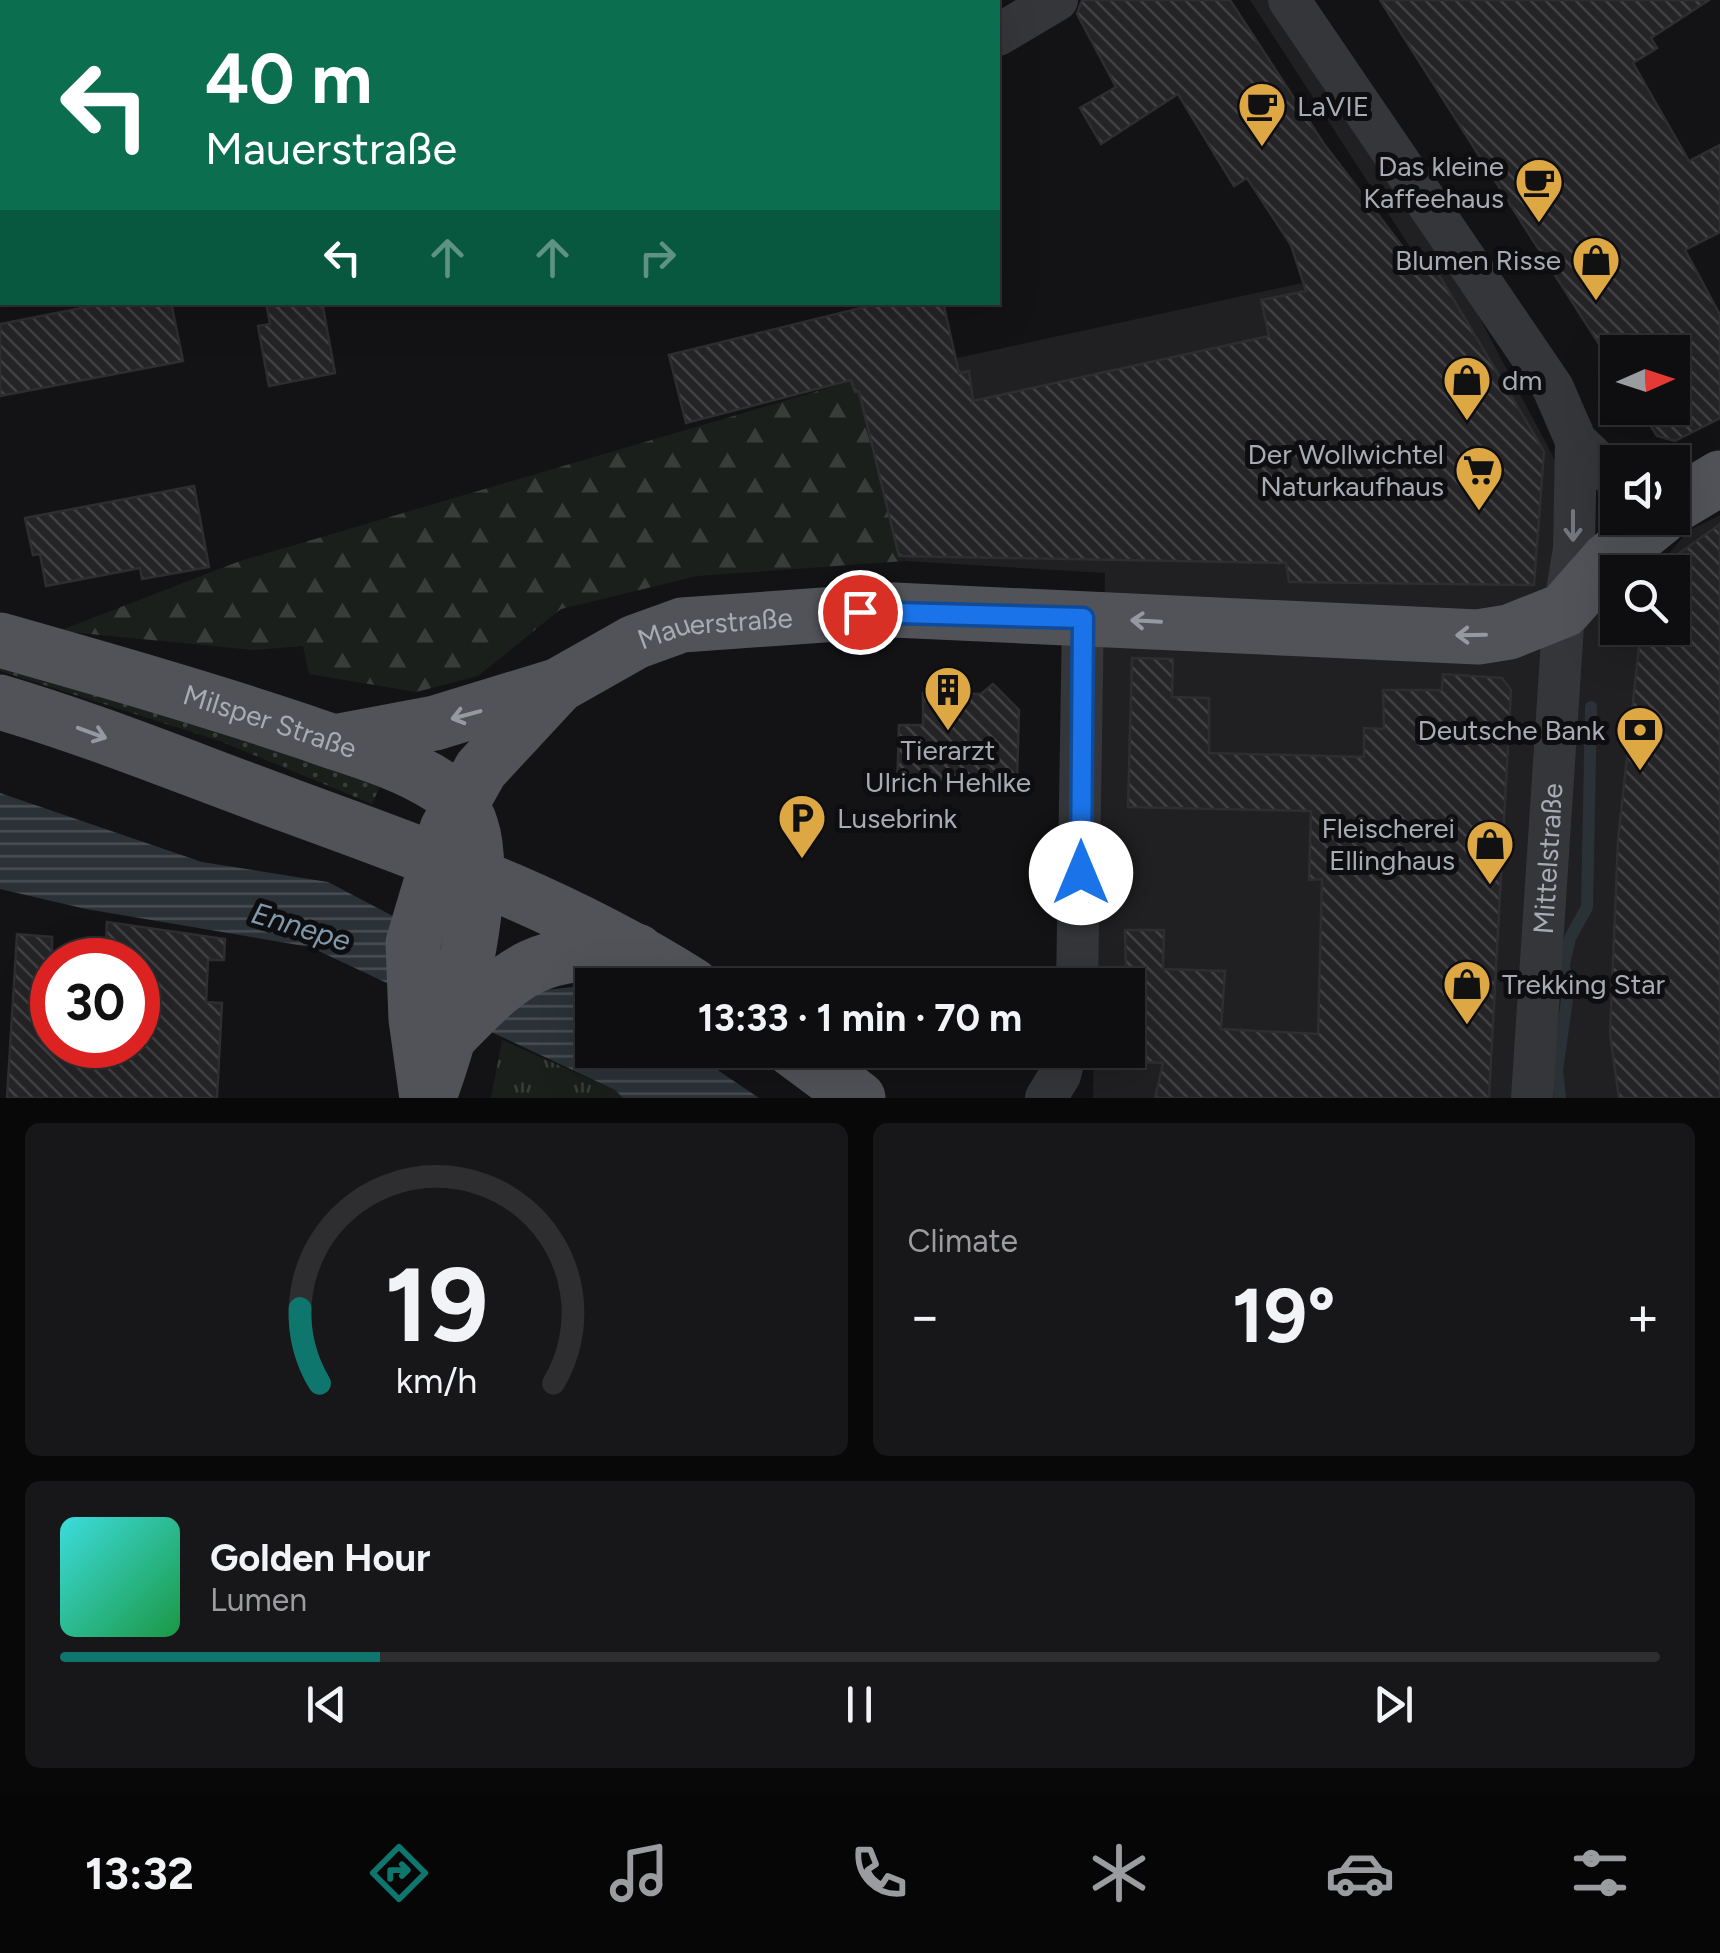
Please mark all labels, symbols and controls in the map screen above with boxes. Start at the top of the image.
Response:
text: 40 m [205,36,372,121]
icon: left [40,40,170,170]
cafe icon: LaVIE [1236,80,1288,148]
place label: LaVIE [1297,89,1369,123]
text: Mauerstraße [205,121,457,175]
place label: Das kleine Kaffeehaus [1363,149,1504,215]
cafe icon: Das kleine Kaffeehaus [1513,156,1565,224]
icon: left [315,230,370,285]
icon: ahead [420,230,475,285]
icon: ahead [525,230,580,285]
icon: right [630,230,685,285]
shop icon: Blumen Risse [1570,234,1622,302]
place label: Blumen Risse [1395,243,1561,277]
north arrow [1600,335,1690,425]
map controls [1600,335,1690,645]
shop icon: dm [1441,354,1493,422]
place label: dm [1502,363,1542,397]
place label: Der Wollwichtel Naturkaufhaus [1248,437,1444,503]
supermarket icon: Der Wollwichtel Naturkaufhaus [1453,444,1505,512]
button: sound [1600,445,1690,535]
one-way arrow [1564,509,1583,541]
button: search [1600,555,1690,645]
pin [818,570,903,655]
icon: arrive [833,585,888,640]
street label: Mauerstraße [633,600,794,657]
one-way arrow [1131,612,1163,631]
one-way arrow [1455,626,1488,645]
building icon: Tierarzt Ulrich Hehlke [922,664,974,732]
street label: Milsper Straße [179,677,361,765]
bank icon: Deutsche Bank [1614,704,1666,772]
one-way arrow [451,706,482,725]
place label: Deutsche Bank [1418,713,1605,747]
one-way arrow [76,725,107,743]
place label: Tierarzt Ulrich Hehlke [865,733,1031,799]
street label: Mittelstraße [1526,782,1570,935]
parking icon: Lusebrink [776,792,828,860]
place label: Lusebrink [837,801,958,835]
place label: Fleischerei Ellinghaus [1321,811,1455,877]
shop icon: Fleischerei Ellinghaus [1464,818,1516,886]
position arrow [1029,821,1133,925]
water label: Ennepe [247,894,355,959]
speed limit sign: 30 [30,938,160,1068]
shop icon: Trekking Star [1441,958,1493,1026]
place label: Trekking Star [1502,967,1666,1001]
text: 13:33 · 1 min · 70 m [698,995,1022,1041]
text: Climate [908,1222,1018,1260]
text: 19 [384,1242,488,1367]
text: 19° [1232,1271,1336,1361]
text: − [908,1283,942,1349]
text: + [1626,1283,1660,1349]
text: km/h [395,1359,477,1402]
text: Golden Hour [210,1535,431,1581]
text: Lumen [210,1581,307,1619]
icon: previous [299,1677,354,1732]
icon: pause [832,1677,887,1732]
icon: next [1366,1677,1421,1732]
icon: directions [364,1838,434,1908]
icon: music [604,1838,674,1908]
icon: phone [844,1838,914,1908]
icon: climate [1084,1838,1154,1908]
icon: car [1325,1838,1395,1908]
icon: filters [1565,1838,1635,1908]
text: 13:32 [85,1846,194,1900]

